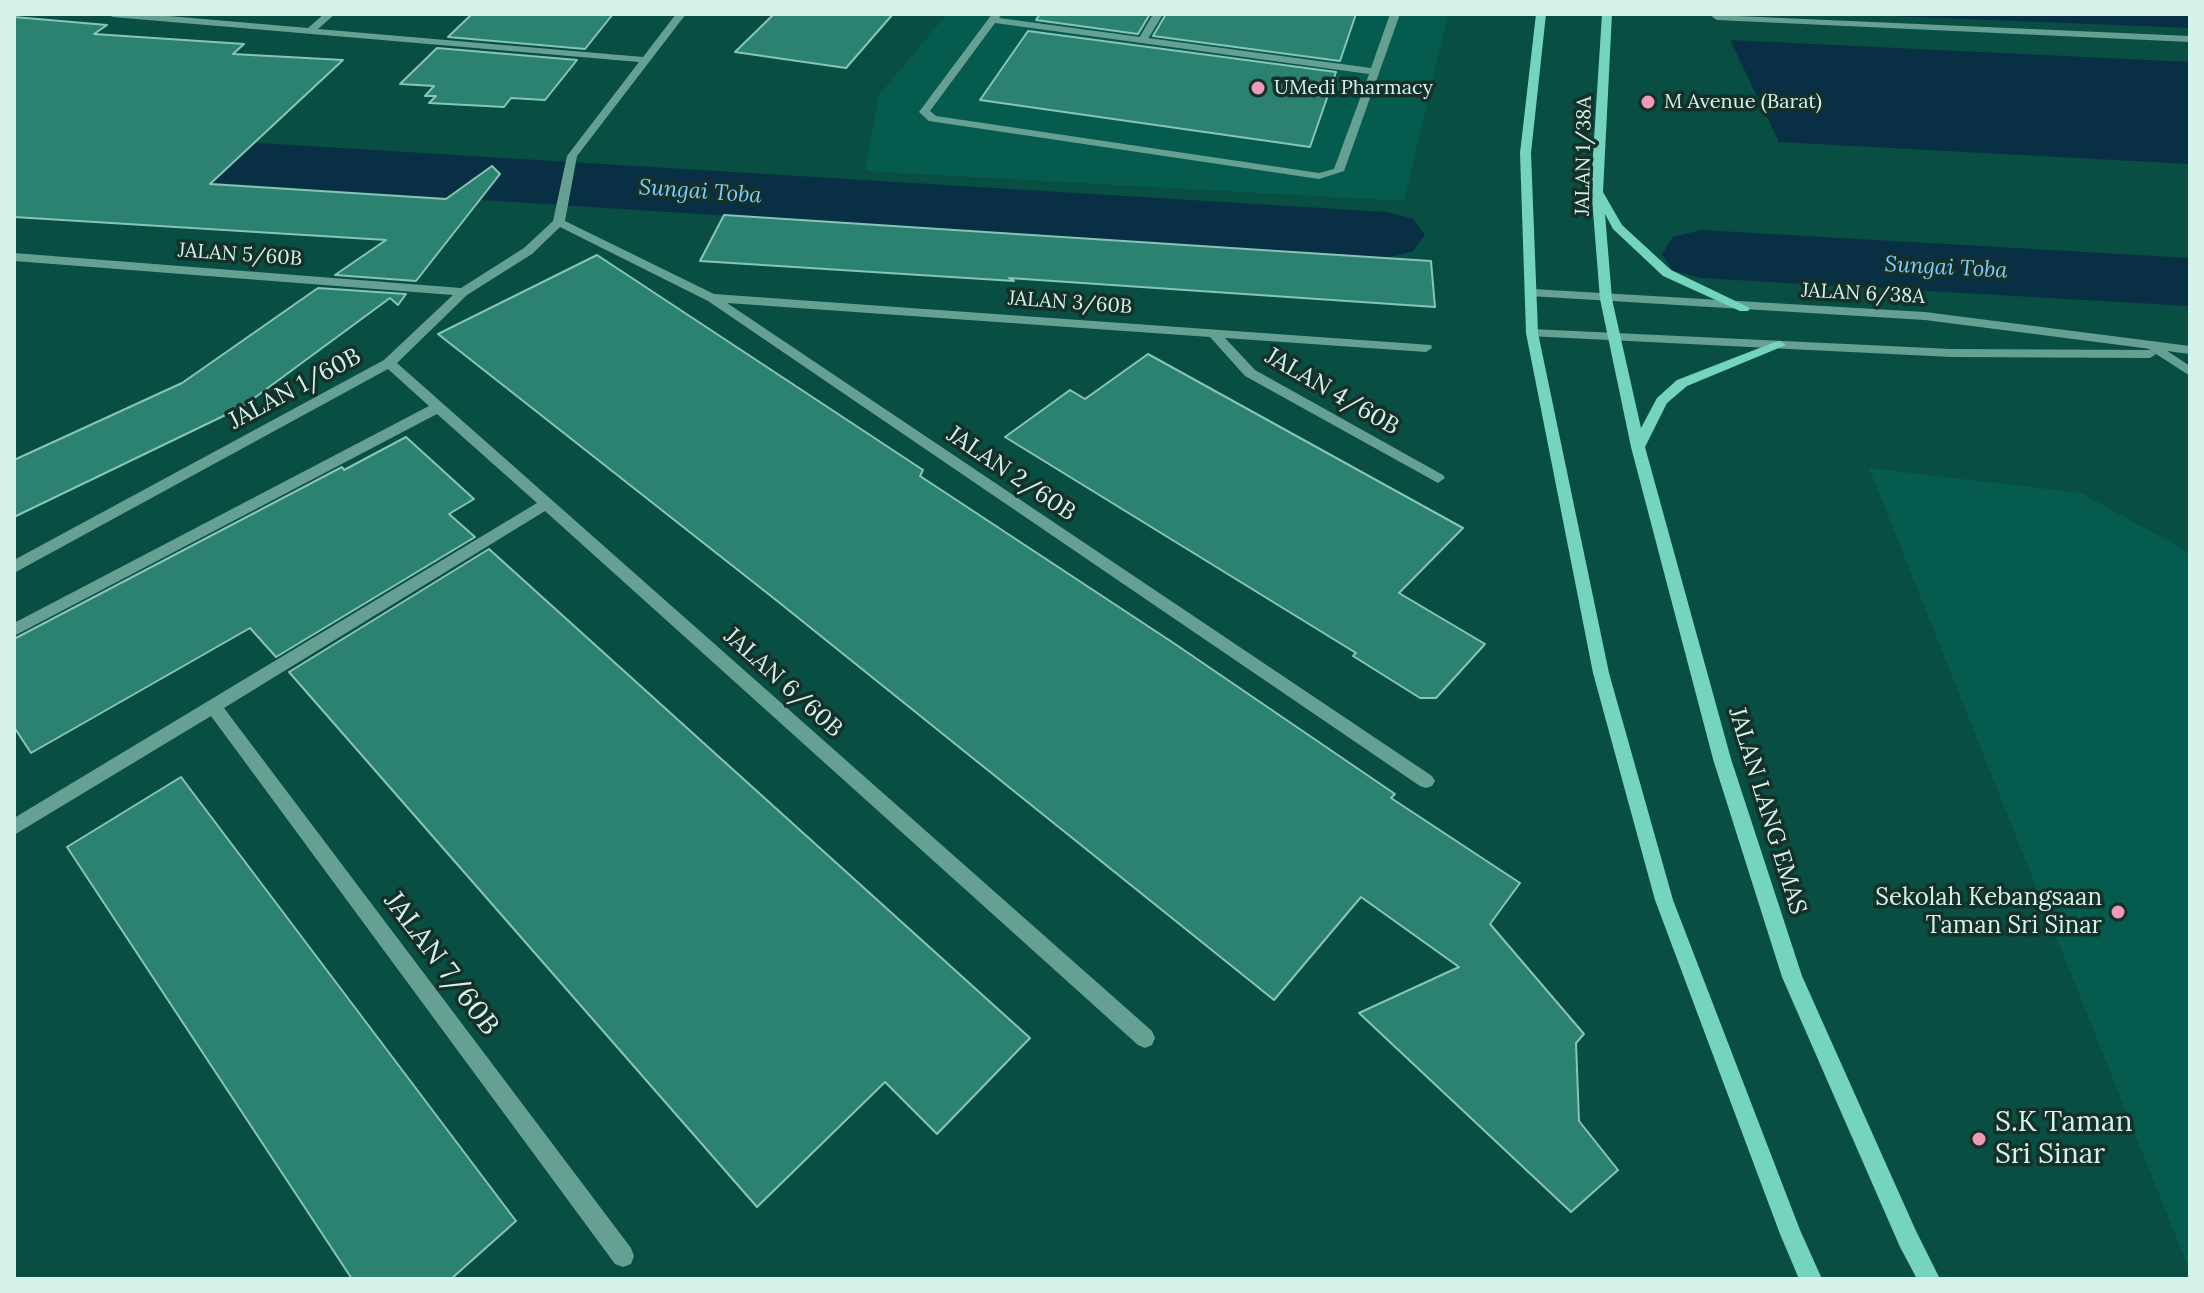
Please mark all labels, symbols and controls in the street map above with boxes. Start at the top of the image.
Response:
place label: UMedi Pharmacy [1274,76,1433,100]
marker: UMedi Pharmacy [1249,79,1267,97]
place label: M Avenue (Barat) [1664,90,1822,114]
marker: M Avenue (Barat) [1639,93,1657,111]
street label: JALAN 1/38A [1571,96,1597,216]
water label: Sungai Toba [638,175,762,209]
street label: JALAN 5/60B [177,239,303,271]
water label: Sungai Toba [1884,252,2008,284]
street label: JALAN 6/38A [1801,279,1925,309]
street label: JALAN 3/60B [1007,287,1133,319]
street label: JALAN 1/60B [224,342,366,436]
street label: JALAN 4/60B [1260,342,1404,442]
street label: JALAN 2/60B [941,420,1081,528]
street label: JALAN 6/60B [718,622,848,744]
street label: JALAN LANG EMAS [1722,704,1812,918]
place label: Sekolah Kebangsaan Taman Sri Sinar [1875,884,2102,940]
street label: JALAN 7/60B [376,886,506,1042]
marker: Sekolah Kebangsaan Taman Sri Sinar [2109,903,2127,921]
place label: S.K Taman Sri Sinar [1995,1106,2132,1172]
marker: S.K Taman Sri Sinar [1970,1130,1988,1148]

